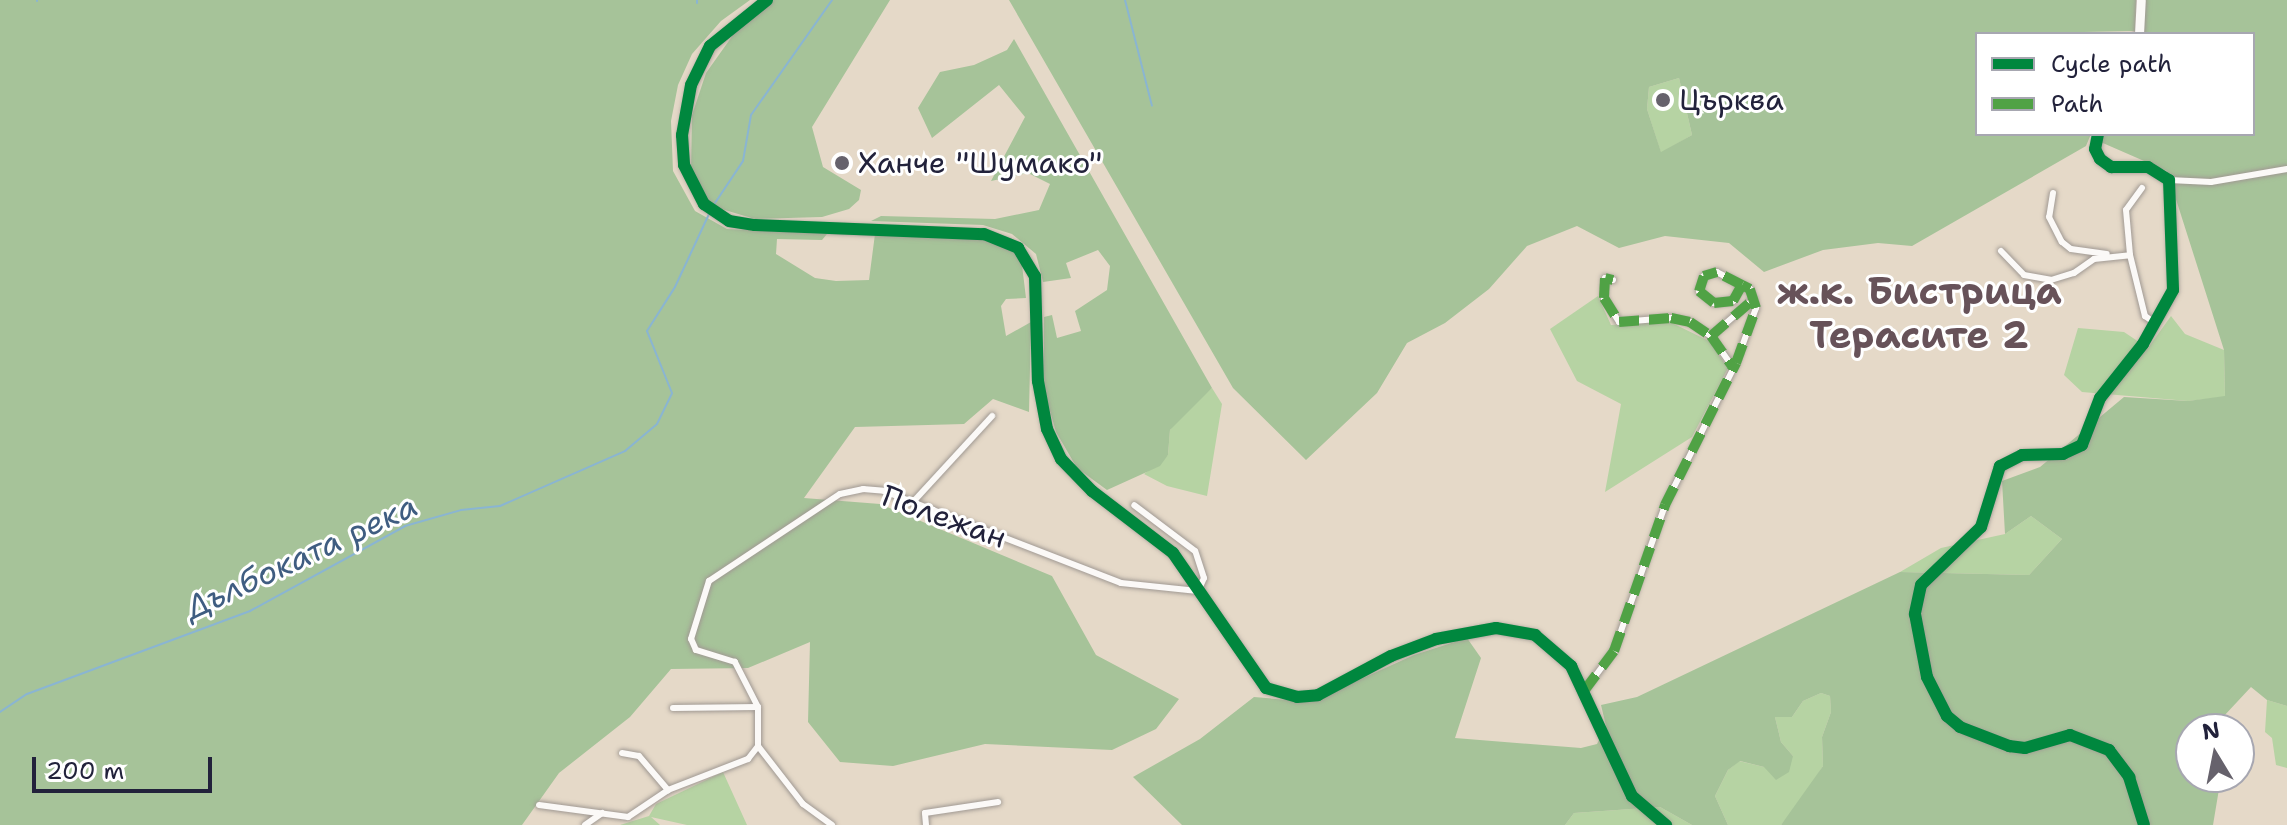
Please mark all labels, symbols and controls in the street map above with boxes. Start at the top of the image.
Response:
legend [1975,32,2255,136]
text: Cycle path [2051,48,2172,80]
place label: Църква [1679,82,1784,118]
text: Path [2051,88,2103,120]
marker: Църква [1654,91,1672,109]
place label: Ханче "Шумако" [858,145,1102,181]
marker: Ханче "Шумако" [833,154,851,172]
district label: ж.к. Бистрица Терасите 2 [1776,268,2062,358]
street label: Полежан [877,478,1011,556]
water label: Дълбоката река [179,486,423,628]
north arrow [2175,713,2255,793]
text: N [2200,715,2222,747]
scale bar [36,741,216,791]
text: 200 m [46,755,124,787]

